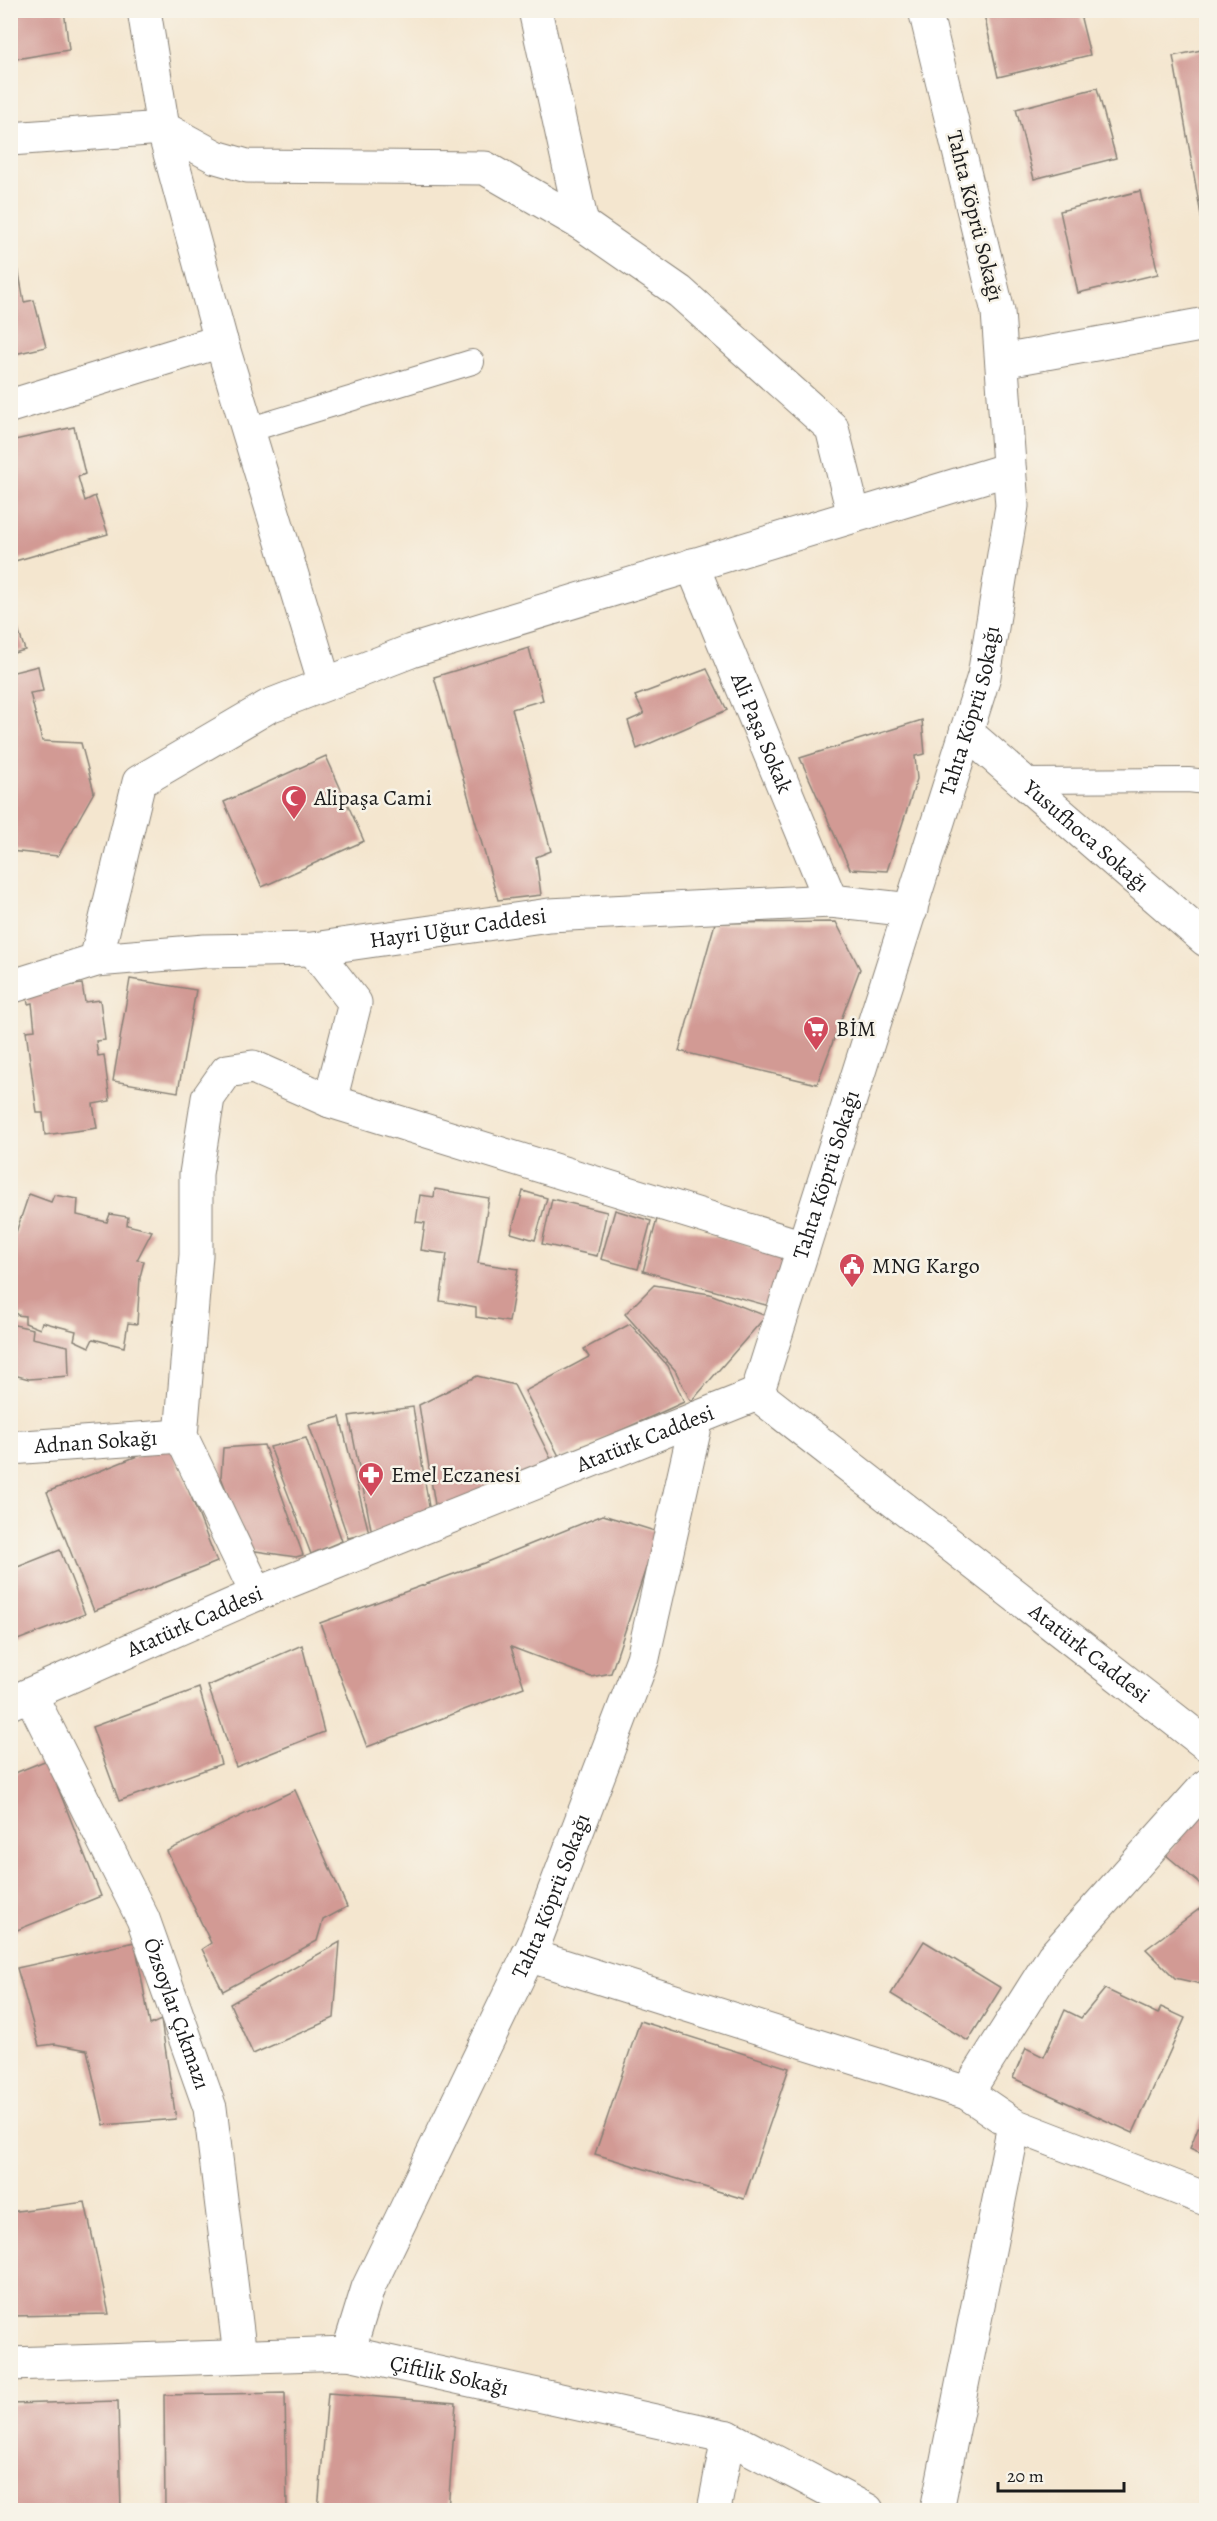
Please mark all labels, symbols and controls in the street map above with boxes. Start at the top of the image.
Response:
street label: Tahta Köprü Sokağı [939,127,1011,305]
street label: Tahta Köprü Sokağı [932,624,1007,799]
street label: Ali Paşa Sokak [723,668,800,798]
street label: Yusufhoca Sokağı [1016,772,1156,899]
mosque icon: Alipaşa Cami [279,783,309,821]
place label: Alipaşa Cami [313,783,432,813]
street label: Hayri Uğur Caddesi [368,901,548,956]
supermarket icon: BİM [801,1014,831,1052]
place label: BİM [836,1014,876,1044]
street label: Tahta Köprü Sokağı [786,1087,867,1263]
public building icon: MNG Kargo [837,1251,867,1289]
place label: MNG Kargo [872,1251,980,1281]
street label: Atatürk Caddesi [571,1398,718,1480]
street label: Adnan Sokağı [32,1423,158,1461]
pharmacy icon: Emel Eczanesi [356,1460,386,1498]
place label: Emel Eczanesi [391,1460,520,1490]
street label: Atatürk Caddesi [121,1578,267,1665]
street label: Atatürk Caddesi [1022,1596,1156,1710]
street label: Tahta Köprü Sokağı [505,1809,598,1984]
street label: Özsoylar Çıkmazı [136,1934,217,2094]
street label: Çiftlik Sokağı [387,2348,512,2403]
scale bar [998,2455,1124,2493]
text: 20 m [1007,2464,1044,2488]

